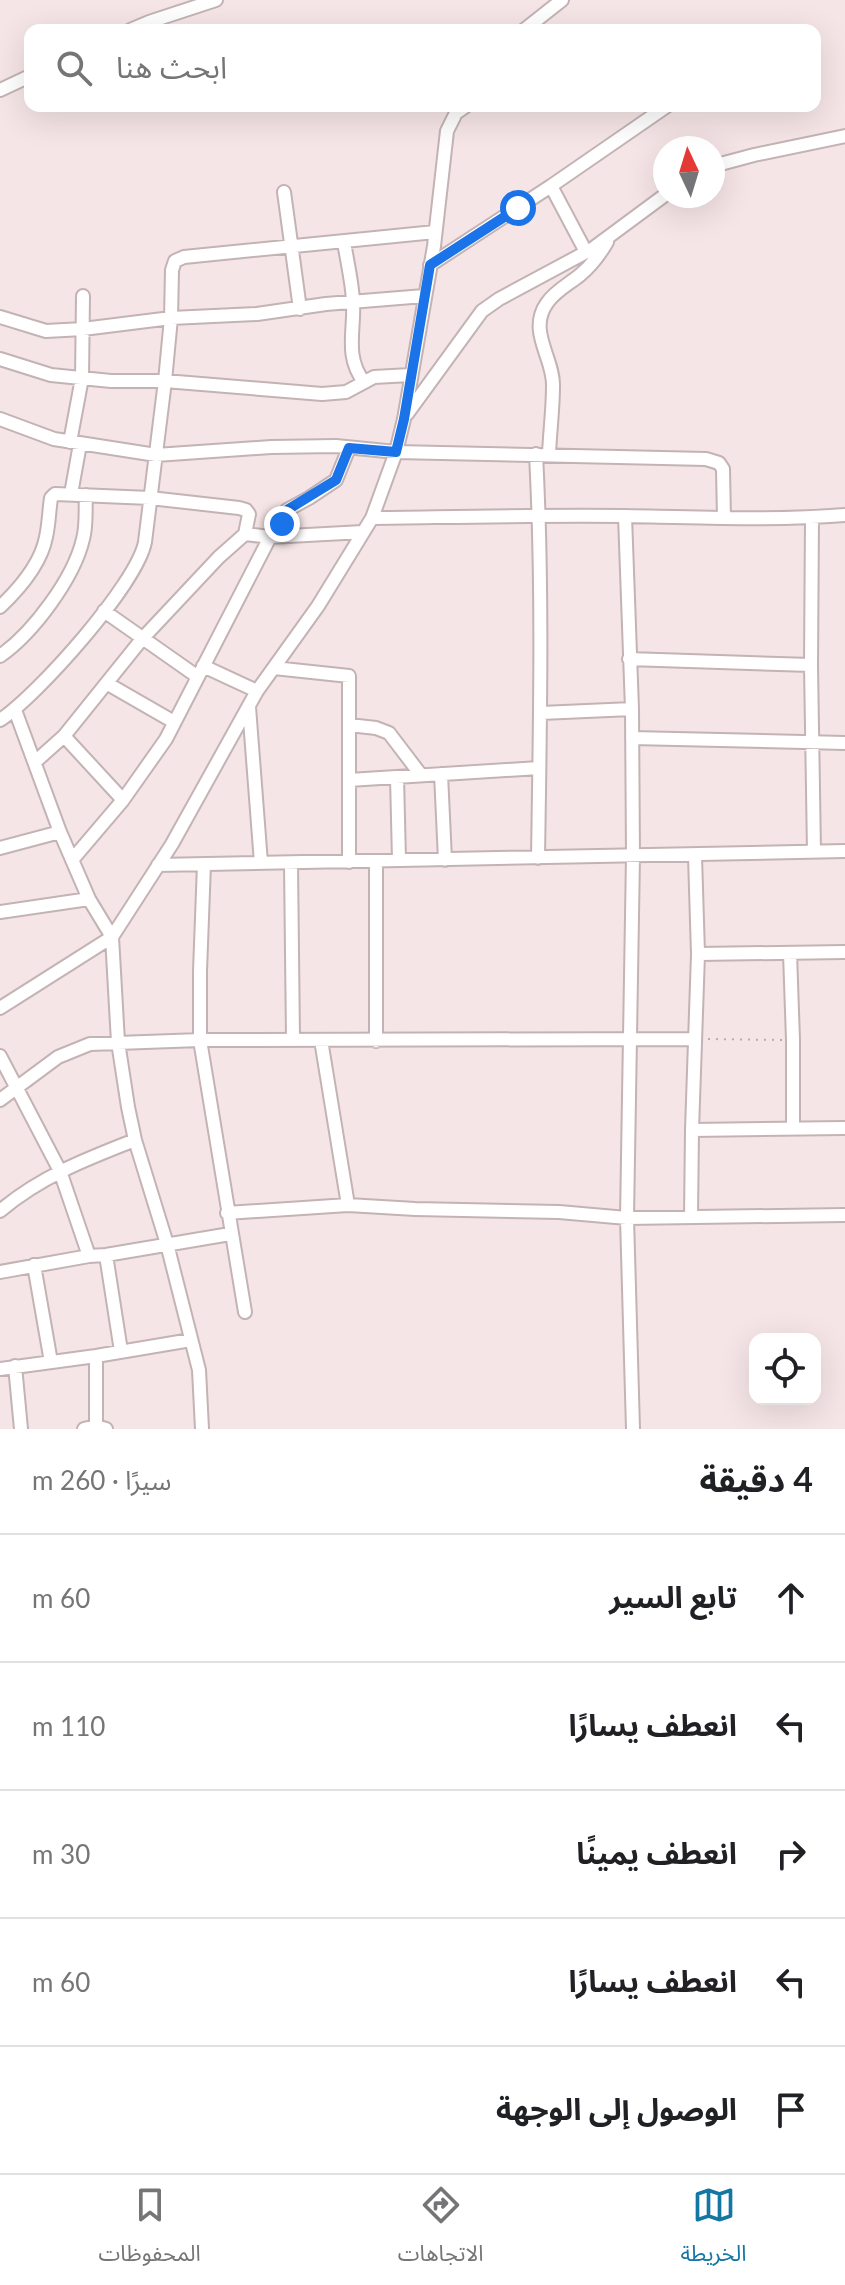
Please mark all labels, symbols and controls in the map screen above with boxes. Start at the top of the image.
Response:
search box [24,24,821,112]
icon: search [52,46,96,90]
text: ابحث هنا [116,48,227,84]
north arrow [653,136,725,208]
route start [500,190,536,226]
route end [264,506,300,542]
map controls [749,1333,821,1405]
button: locate [749,1333,821,1405]
text: 4 دقيقة [699,1458,813,1499]
text: سيرًا · 260 m [32,1464,171,1496]
icon: ahead [769,1576,813,1620]
text: تابع السير [609,1578,737,1614]
text: 60 m [32,1582,90,1614]
icon: left [769,1704,813,1748]
text: انعطف يسارًا [569,1706,737,1742]
text: 110 m [32,1710,105,1742]
icon: right [769,1832,813,1876]
text: انعطف يمينًا [576,1834,737,1870]
text: 30 m [32,1838,90,1870]
icon: left [769,1960,813,2004]
text: انعطف يسارًا [569,1962,737,1998]
text: 60 m [32,1966,90,1998]
icon: arrive [769,2088,813,2132]
text: الوصول إلى الوجهة [496,2090,737,2126]
tab: المحفوظات [99,2183,201,2277]
tab: الاتجاهات [398,2183,484,2277]
tab: الخريطة [681,2183,747,2277]

